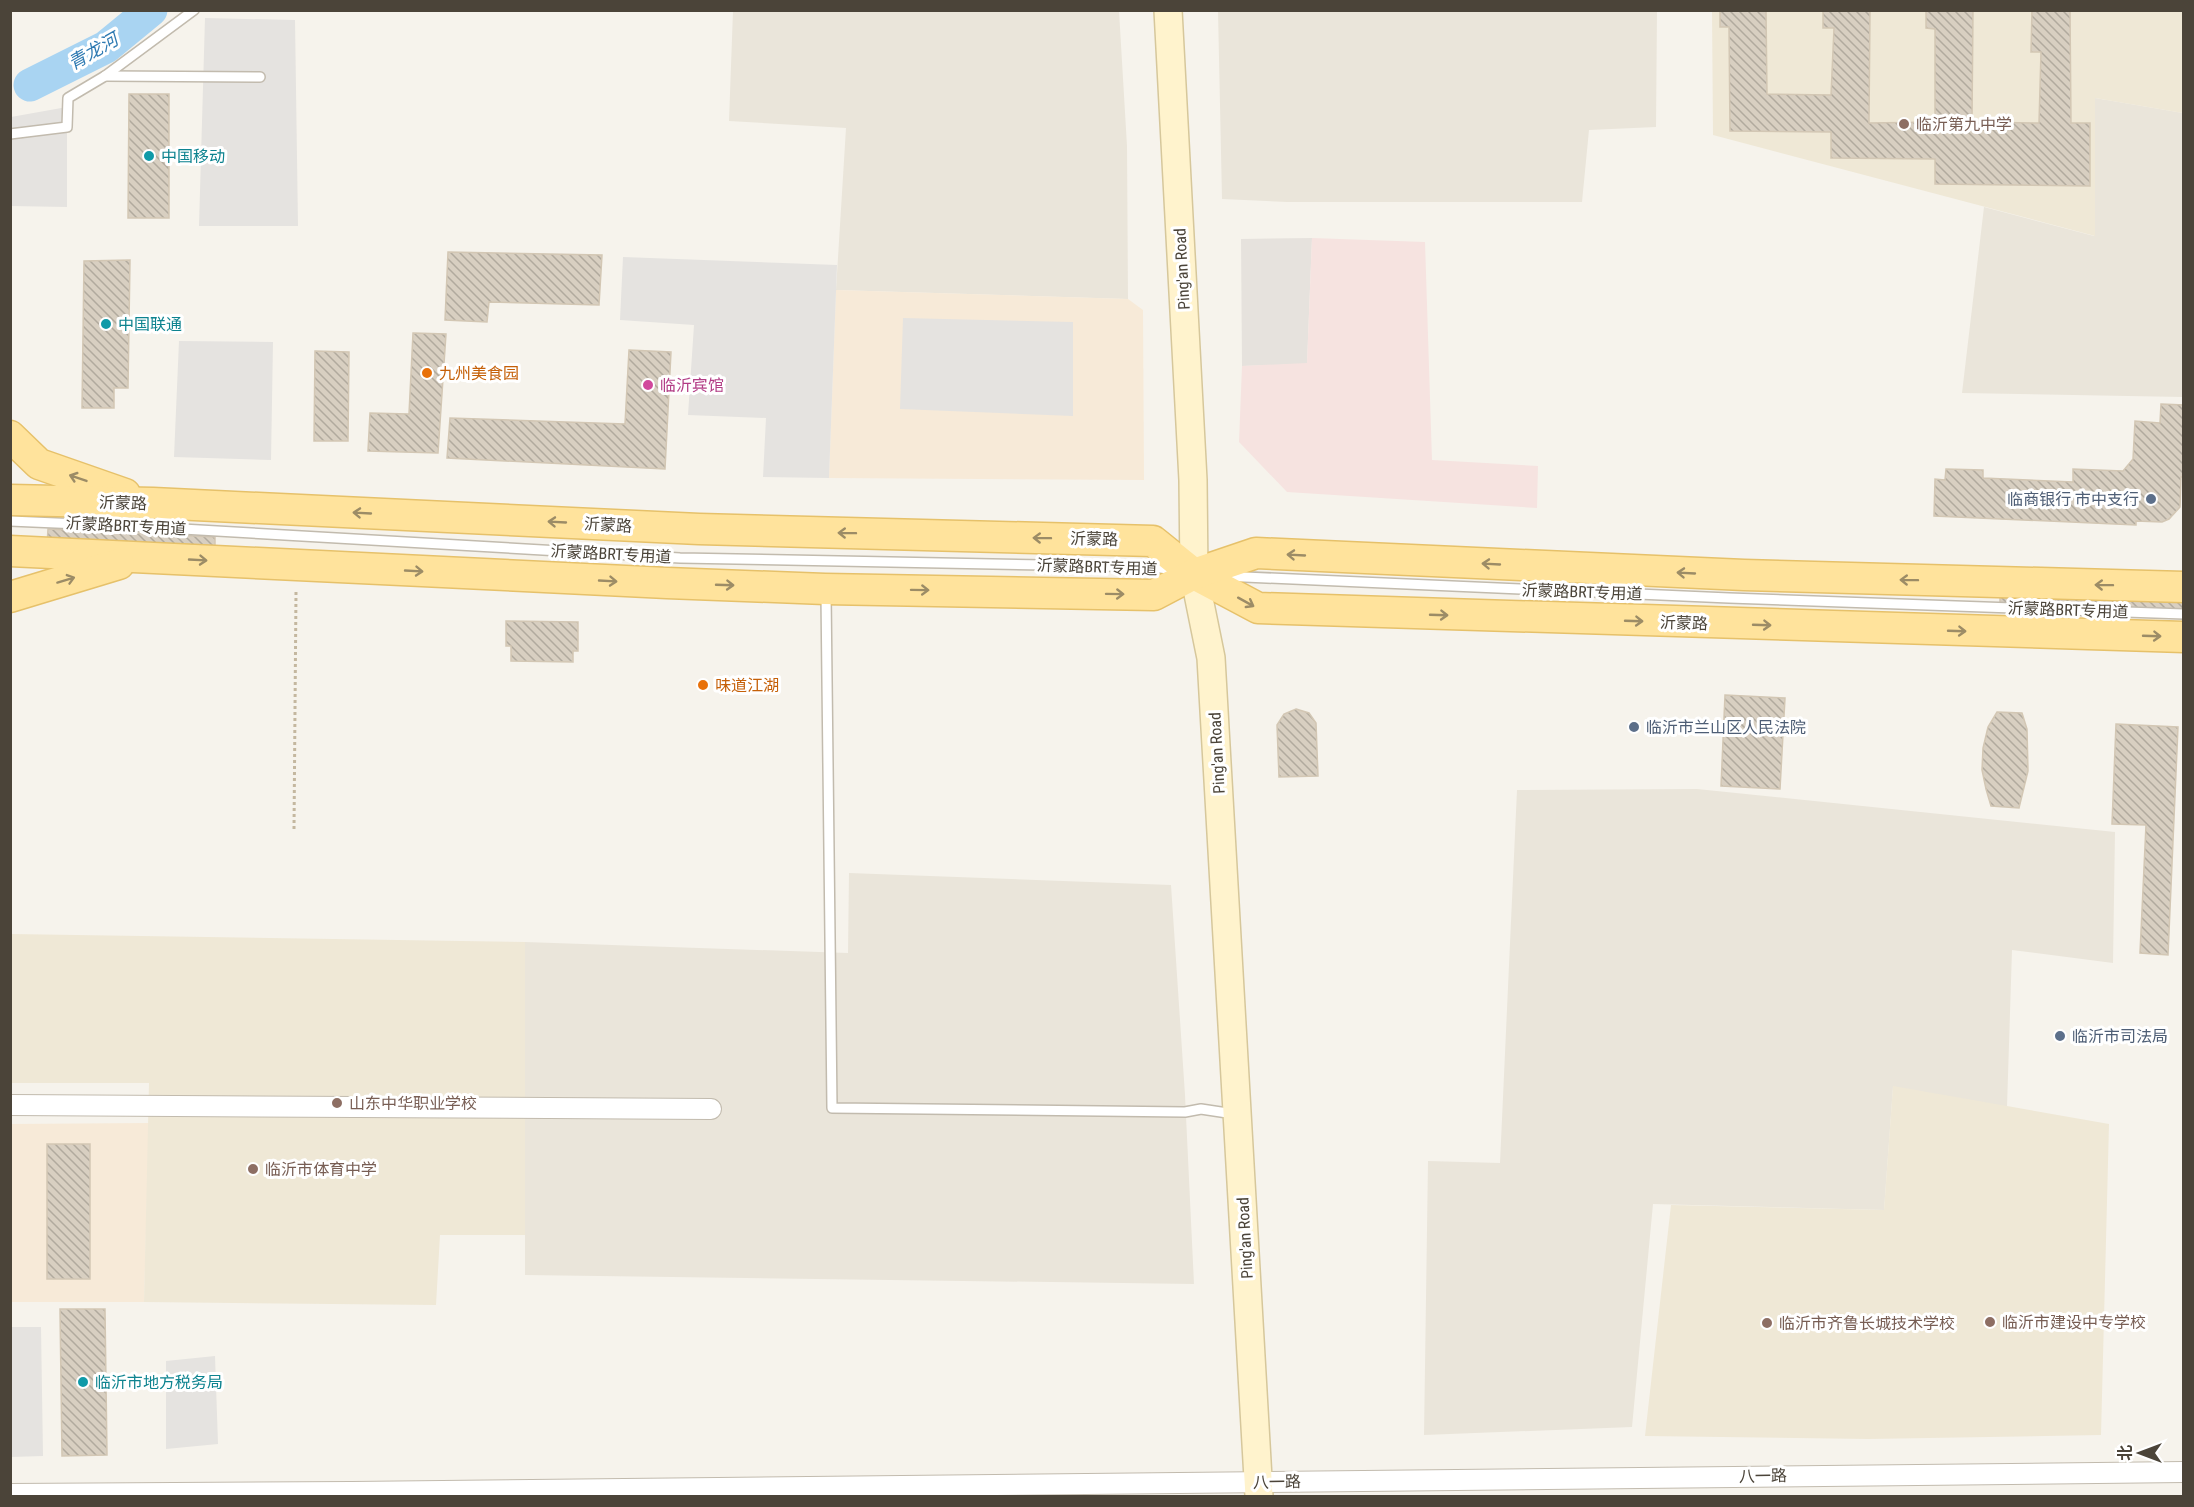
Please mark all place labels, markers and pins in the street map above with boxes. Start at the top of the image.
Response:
place label: 临沂第九中学 [1916,115,2012,134]
marker: 临沂第九中学 [1897,117,1911,131]
place label: 中国移动 [161,147,225,166]
marker: 中国移动 [142,149,156,163]
place label: 中国联通 [118,315,182,334]
marker: 中国联通 [99,317,113,331]
place label: 九州美食园 [439,364,519,383]
marker: 九州美食园 [420,366,434,380]
place label: 临沂宾馆 [660,376,724,395]
marker: 临沂宾馆 [641,378,655,392]
place label: 临商银行 市中支行 [2007,490,2139,509]
marker: 临商银行 市中支行 [2144,492,2158,506]
place label: 味道江湖 [715,676,779,695]
marker: 味道江湖 [696,678,710,692]
place label: 临沂市兰山区人民法院 [1646,718,1806,737]
marker: 临沂市兰山区人民法院 [1627,720,1641,734]
place label: 临沂市司法局 [2072,1027,2168,1046]
marker: 临沂市司法局 [2053,1029,2067,1043]
place label: 山东中华职业学校 [349,1094,477,1113]
marker: 山东中华职业学校 [330,1096,344,1110]
place label: 临沂市体育中学 [265,1160,377,1179]
marker: 临沂市体育中学 [246,1162,260,1176]
place label: 临沂市建设中专学校 [2002,1313,2146,1332]
place label: 临沂市齐鲁长城技术学校 [1779,1314,1955,1333]
marker: 临沂市建设中专学校 [1983,1315,1997,1329]
marker: 临沂市齐鲁长城技术学校 [1760,1316,1774,1330]
place label: 临沂市地方税务局 [95,1373,223,1392]
marker: 临沂市地方税务局 [76,1375,90,1389]

